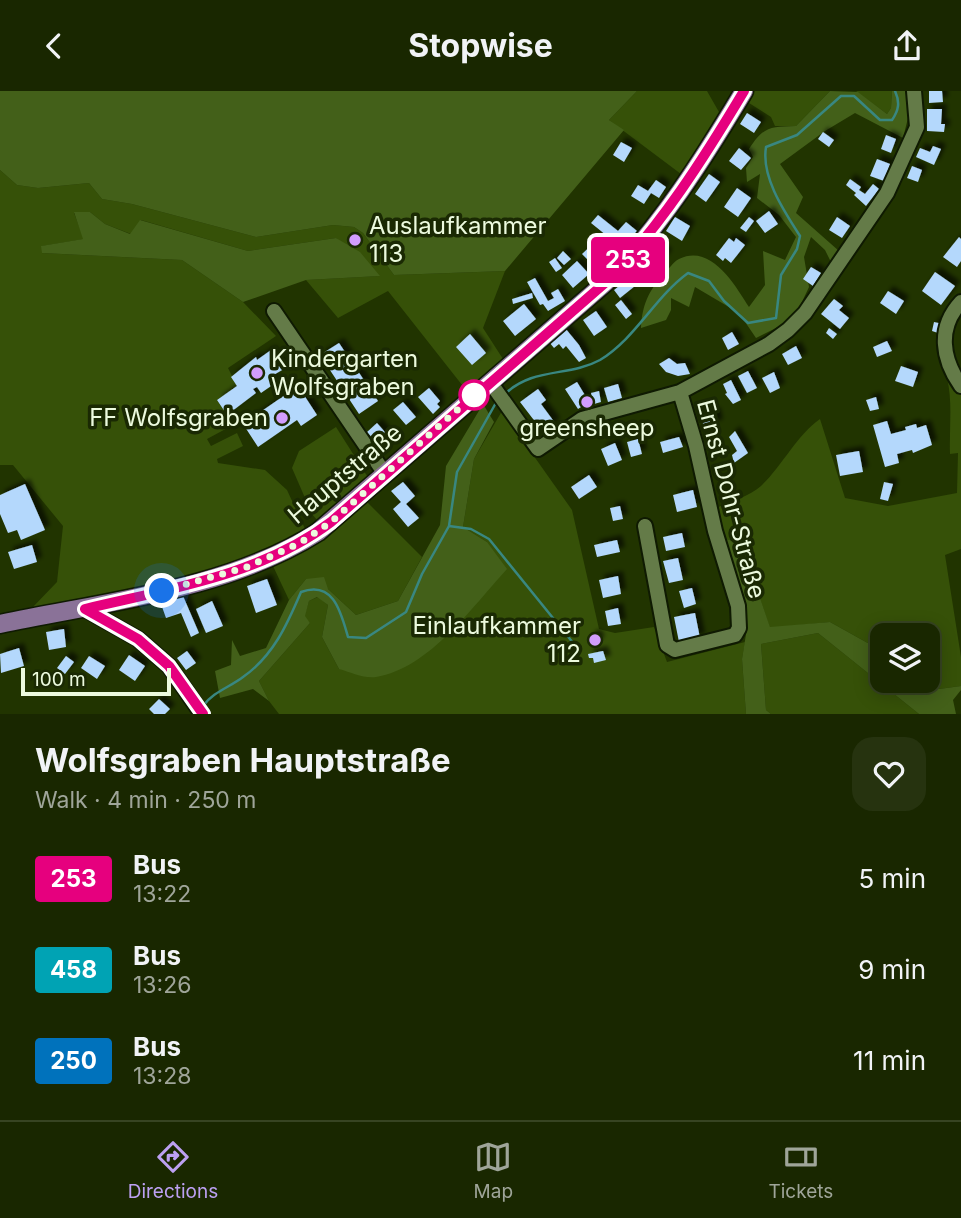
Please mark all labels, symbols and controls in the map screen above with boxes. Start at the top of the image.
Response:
text: Stopwise [408,26,553,65]
icon: back [35,27,73,65]
icon: share [888,27,926,65]
place label: Auslaufkammer 113 [369,211,547,268]
marker: Auslaufkammer 113 [347,232,363,248]
line badge: 253 [588,237,668,283]
text: 253 [605,245,651,274]
place label: Kindergarten Wolfsgraben [271,344,418,401]
marker: Kindergarten Wolfsgraben [249,365,265,381]
unlabelled marker [459,380,489,410]
marker: greensheep [579,394,595,410]
street label: Ernst Dohr-Straße [691,396,772,602]
place label: FF Wolfsgraben [89,403,268,432]
marker: FF Wolfsgraben [274,410,290,426]
place label: greensheep [519,413,655,442]
street label: Hauptstraße [282,418,407,530]
your location [144,573,179,608]
place label: Einlaufkammer 112 [412,611,581,668]
map controls [870,623,940,693]
button: layers [870,623,940,693]
marker: Einlaufkammer 112 [587,632,603,648]
scale bar [21,665,172,697]
text: 100 m [32,668,86,691]
button: heart [852,737,926,811]
text: Wolfsgraben Hauptstraße [35,740,451,780]
text: Walk · 4 min · 250 m [35,786,257,814]
text: Bus [133,849,181,880]
text: 5 min [858,863,926,894]
text: 253 [51,864,96,893]
text: 13:22 [133,880,191,908]
text: Bus [133,940,181,971]
text: 9 min [858,954,926,985]
text: 458 [50,955,97,984]
text: 13:26 [133,971,191,999]
text: Bus [133,1031,181,1062]
text: 11 min [853,1045,926,1076]
text: 250 [50,1046,97,1075]
text: 13:28 [133,1062,191,1090]
tab: Directions [128,1138,218,1203]
tab: Map [474,1138,513,1203]
tab: Tickets [768,1138,833,1203]

